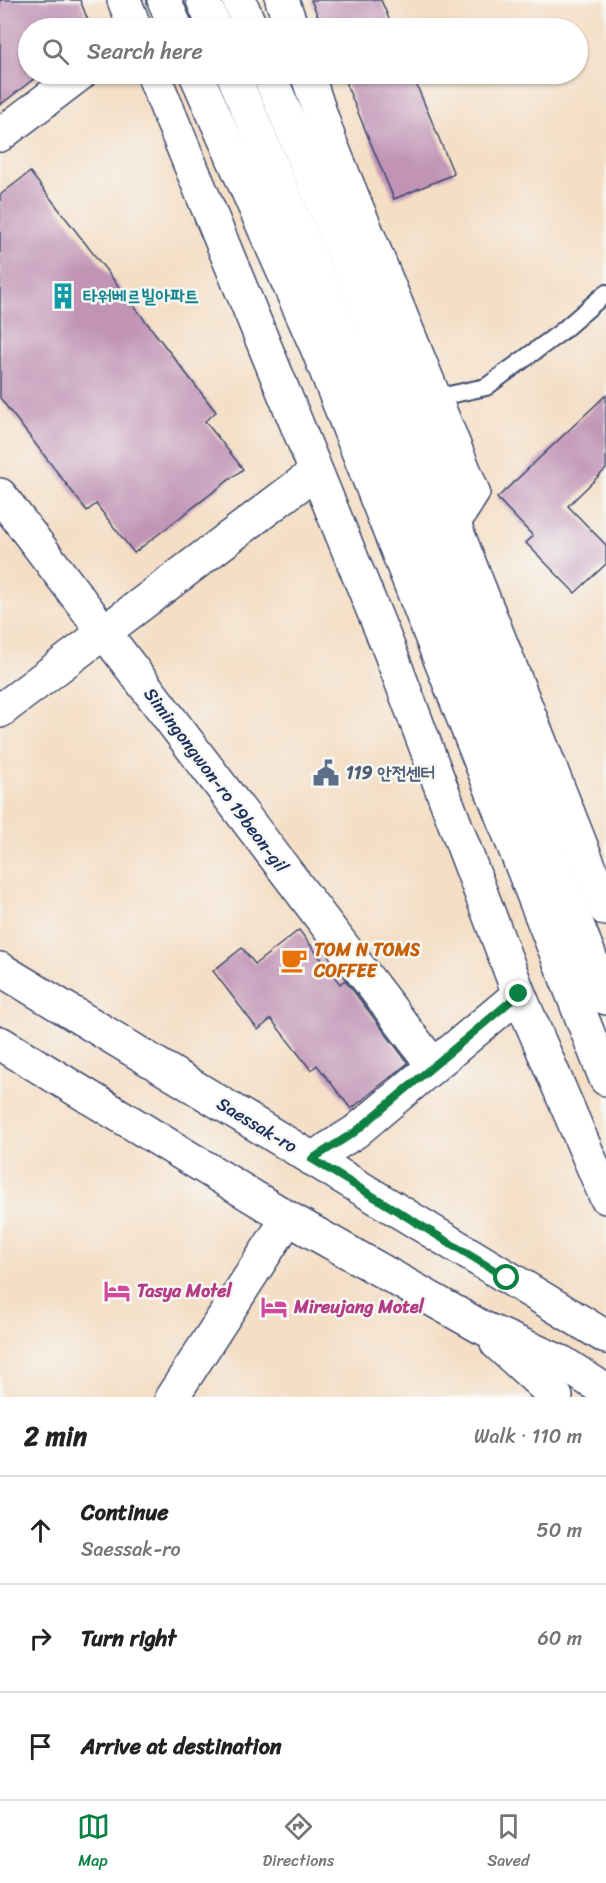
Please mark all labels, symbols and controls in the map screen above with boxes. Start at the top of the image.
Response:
search box [18,18,588,84]
text: Search here [87,32,203,71]
icon: search [39,35,72,68]
place label: 타워베르빌아파트 [83,280,199,312]
building icon: 타워베르빌아파트 [48,281,78,311]
street label: Simingongwon-ro 19beon-gil [135,680,297,881]
place label: 119 안전센터 [346,757,435,789]
public building icon: 119 안전센터 [311,758,341,788]
place label: TOM N TOMS COFFEE [313,934,420,987]
cafe icon: TOM N TOMS COFFEE [279,945,309,975]
route end [505,980,531,1006]
street label: Saessak-ro [210,1088,304,1162]
route start [493,1264,519,1290]
place label: Tasya Motel [137,1275,233,1307]
hotel icon: Tasya Motel [102,1276,132,1306]
place label: Mireujang Motel [293,1291,425,1323]
hotel icon: Mireujang Motel [259,1292,289,1322]
text: 2 min [24,1413,87,1459]
text: Walk · 110 m [474,1419,582,1454]
text: Continue [81,1493,169,1532]
text: 50 m [537,1513,582,1548]
icon: ahead [24,1514,57,1547]
text: Saessak-ro [81,1532,181,1567]
text: Turn right [81,1619,176,1658]
text: 60 m [537,1621,582,1656]
icon: right [24,1622,57,1655]
text: Arrive at destination [81,1727,282,1766]
icon: arrive [24,1730,57,1763]
tab: Map [77,1810,110,1875]
tab: Directions [263,1810,334,1875]
tab: Saved [487,1810,529,1875]

